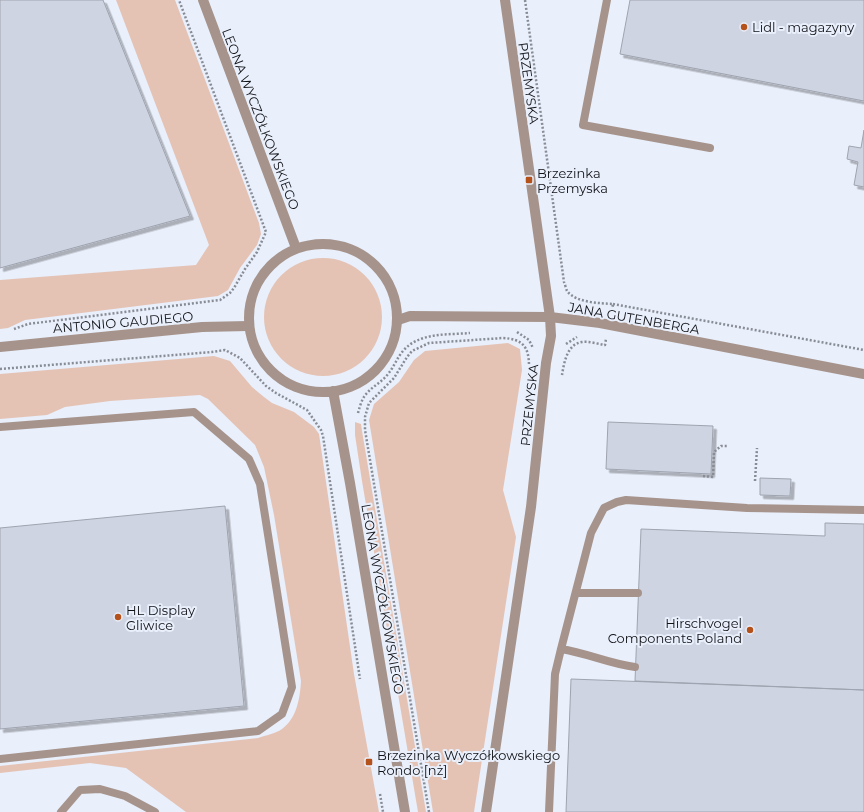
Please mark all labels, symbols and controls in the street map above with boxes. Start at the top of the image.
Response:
place label: Lidl - magazyny [752,19,855,35]
marker: Lidl - magazyny [739,22,749,32]
street label: LEONA WYCZÓŁKOWSKIEGO [219,26,303,212]
street label: PRZEMYSKA [515,41,543,126]
place label: Brzezinka Przemyska [537,165,608,196]
marker: Brzezinka Przemyska [524,175,534,185]
street label: JANA GUTENBERGA [566,298,702,338]
street label: ANTONIO GAUDIEGO [52,308,194,336]
street label: PRZEMYSKA [517,363,541,447]
street label: LEONA WYCZÓŁKOWSKIEGO [358,502,408,696]
place label: HL Display Gliwice [126,602,196,633]
marker: HL Display Gliwice [113,612,123,622]
place label: Hirschvogel Components Poland [608,615,742,646]
marker: Hirschvogel Components Poland [745,625,755,635]
place label: Brzezinka Wyczółkowskiego Rondo [nż] [377,747,560,778]
marker: Brzezinka Wyczółkowskiego Rondo [nż] [364,757,374,767]

